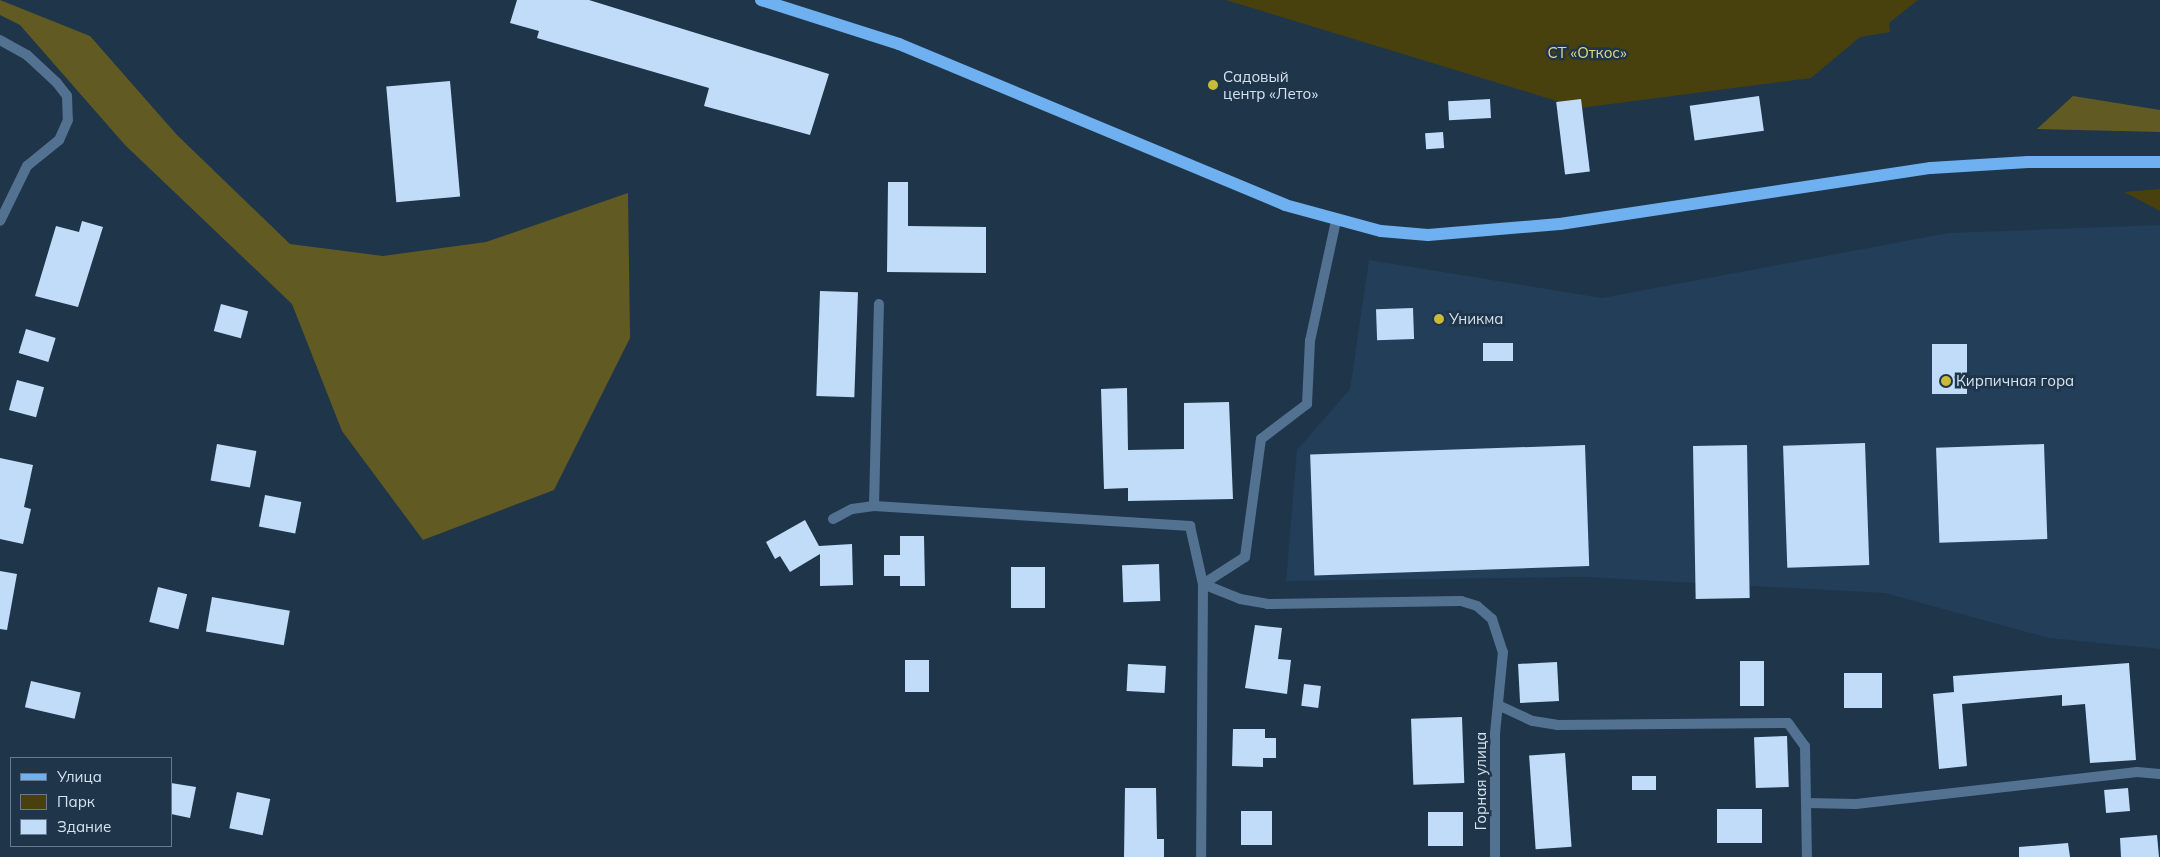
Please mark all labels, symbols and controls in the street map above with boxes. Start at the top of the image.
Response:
park label: СТ «Откос» [1547,44,1627,62]
place label: Садовый центр «Лето» [1223,67,1318,102]
marker: Садовый центр «Лето» [1207,79,1219,91]
place label: Уникма [1449,310,1503,328]
marker: Уникма [1433,313,1445,325]
place label: Кирпичная гора [1956,372,2074,390]
marker: Кирпичная гора [1940,375,1952,387]
street label: Горная улица [1472,732,1490,830]
legend [10,757,172,847]
text: Улица [57,767,102,786]
text: Парк [57,792,95,811]
text: Здание [57,817,111,836]

